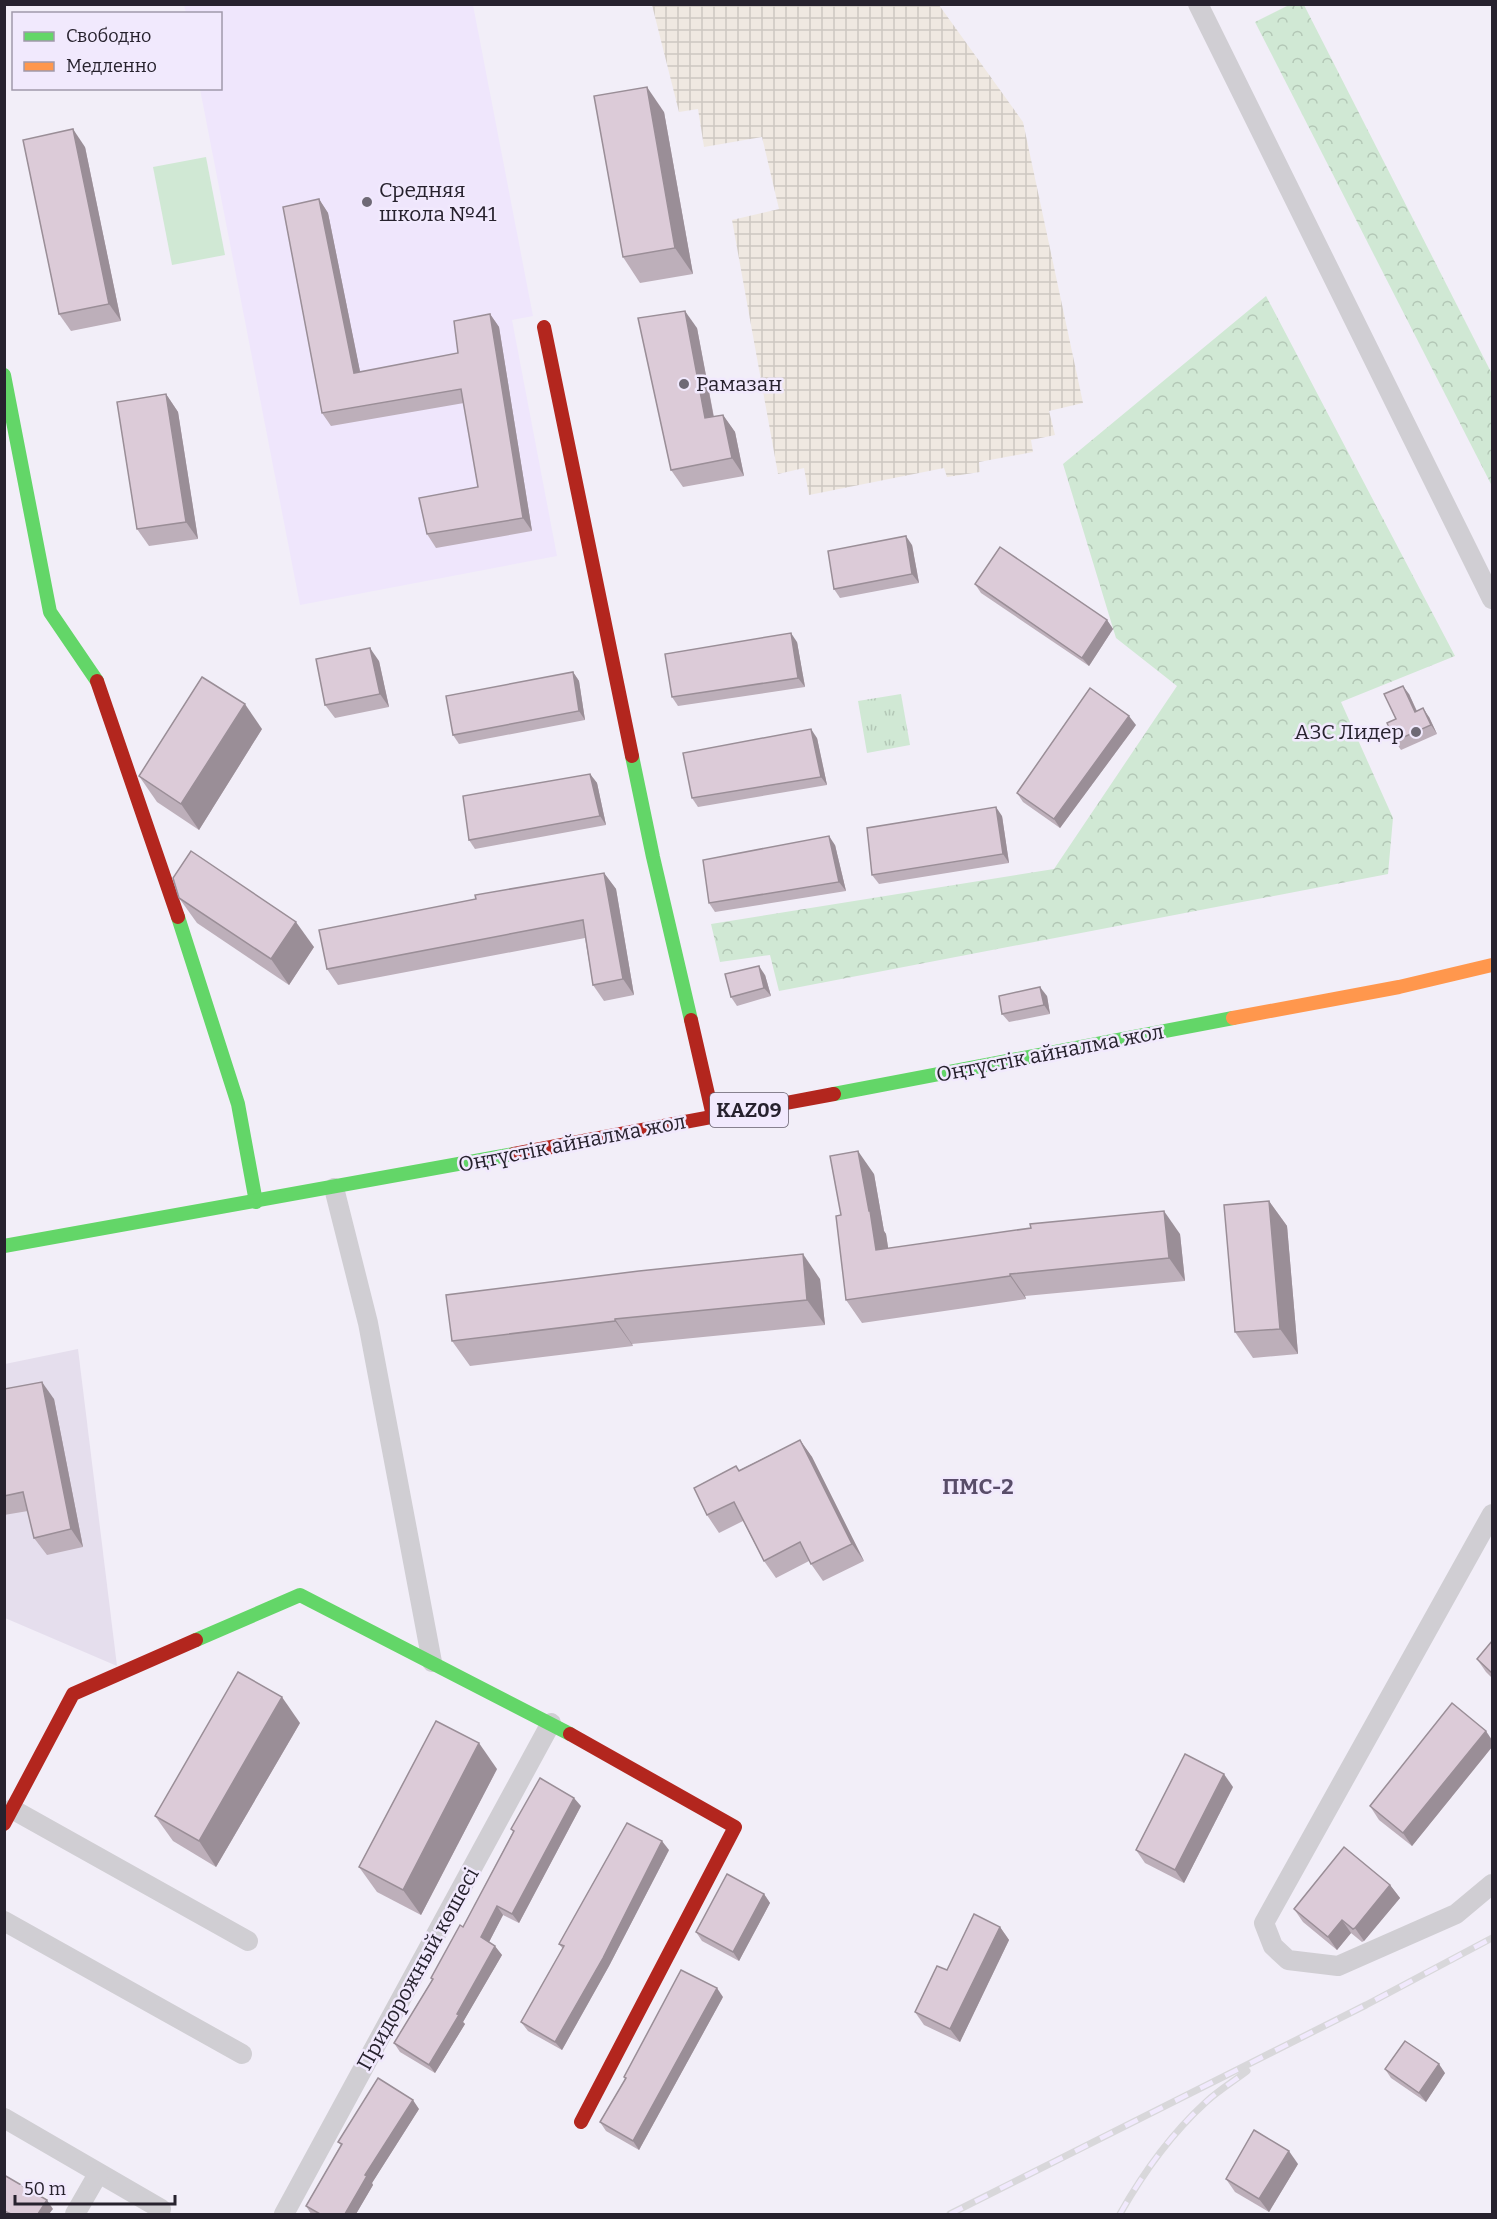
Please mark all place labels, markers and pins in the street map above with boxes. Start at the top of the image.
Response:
place label: Средняя школа №41 [379,177,497,227]
marker: Средняя школа №41 [360,195,374,209]
place label: Рамазан [696,371,782,397]
marker: Рамазан [677,377,691,391]
place label: АЗС Лидер [1295,719,1404,745]
marker: АЗС Лидер [1409,725,1423,739]

